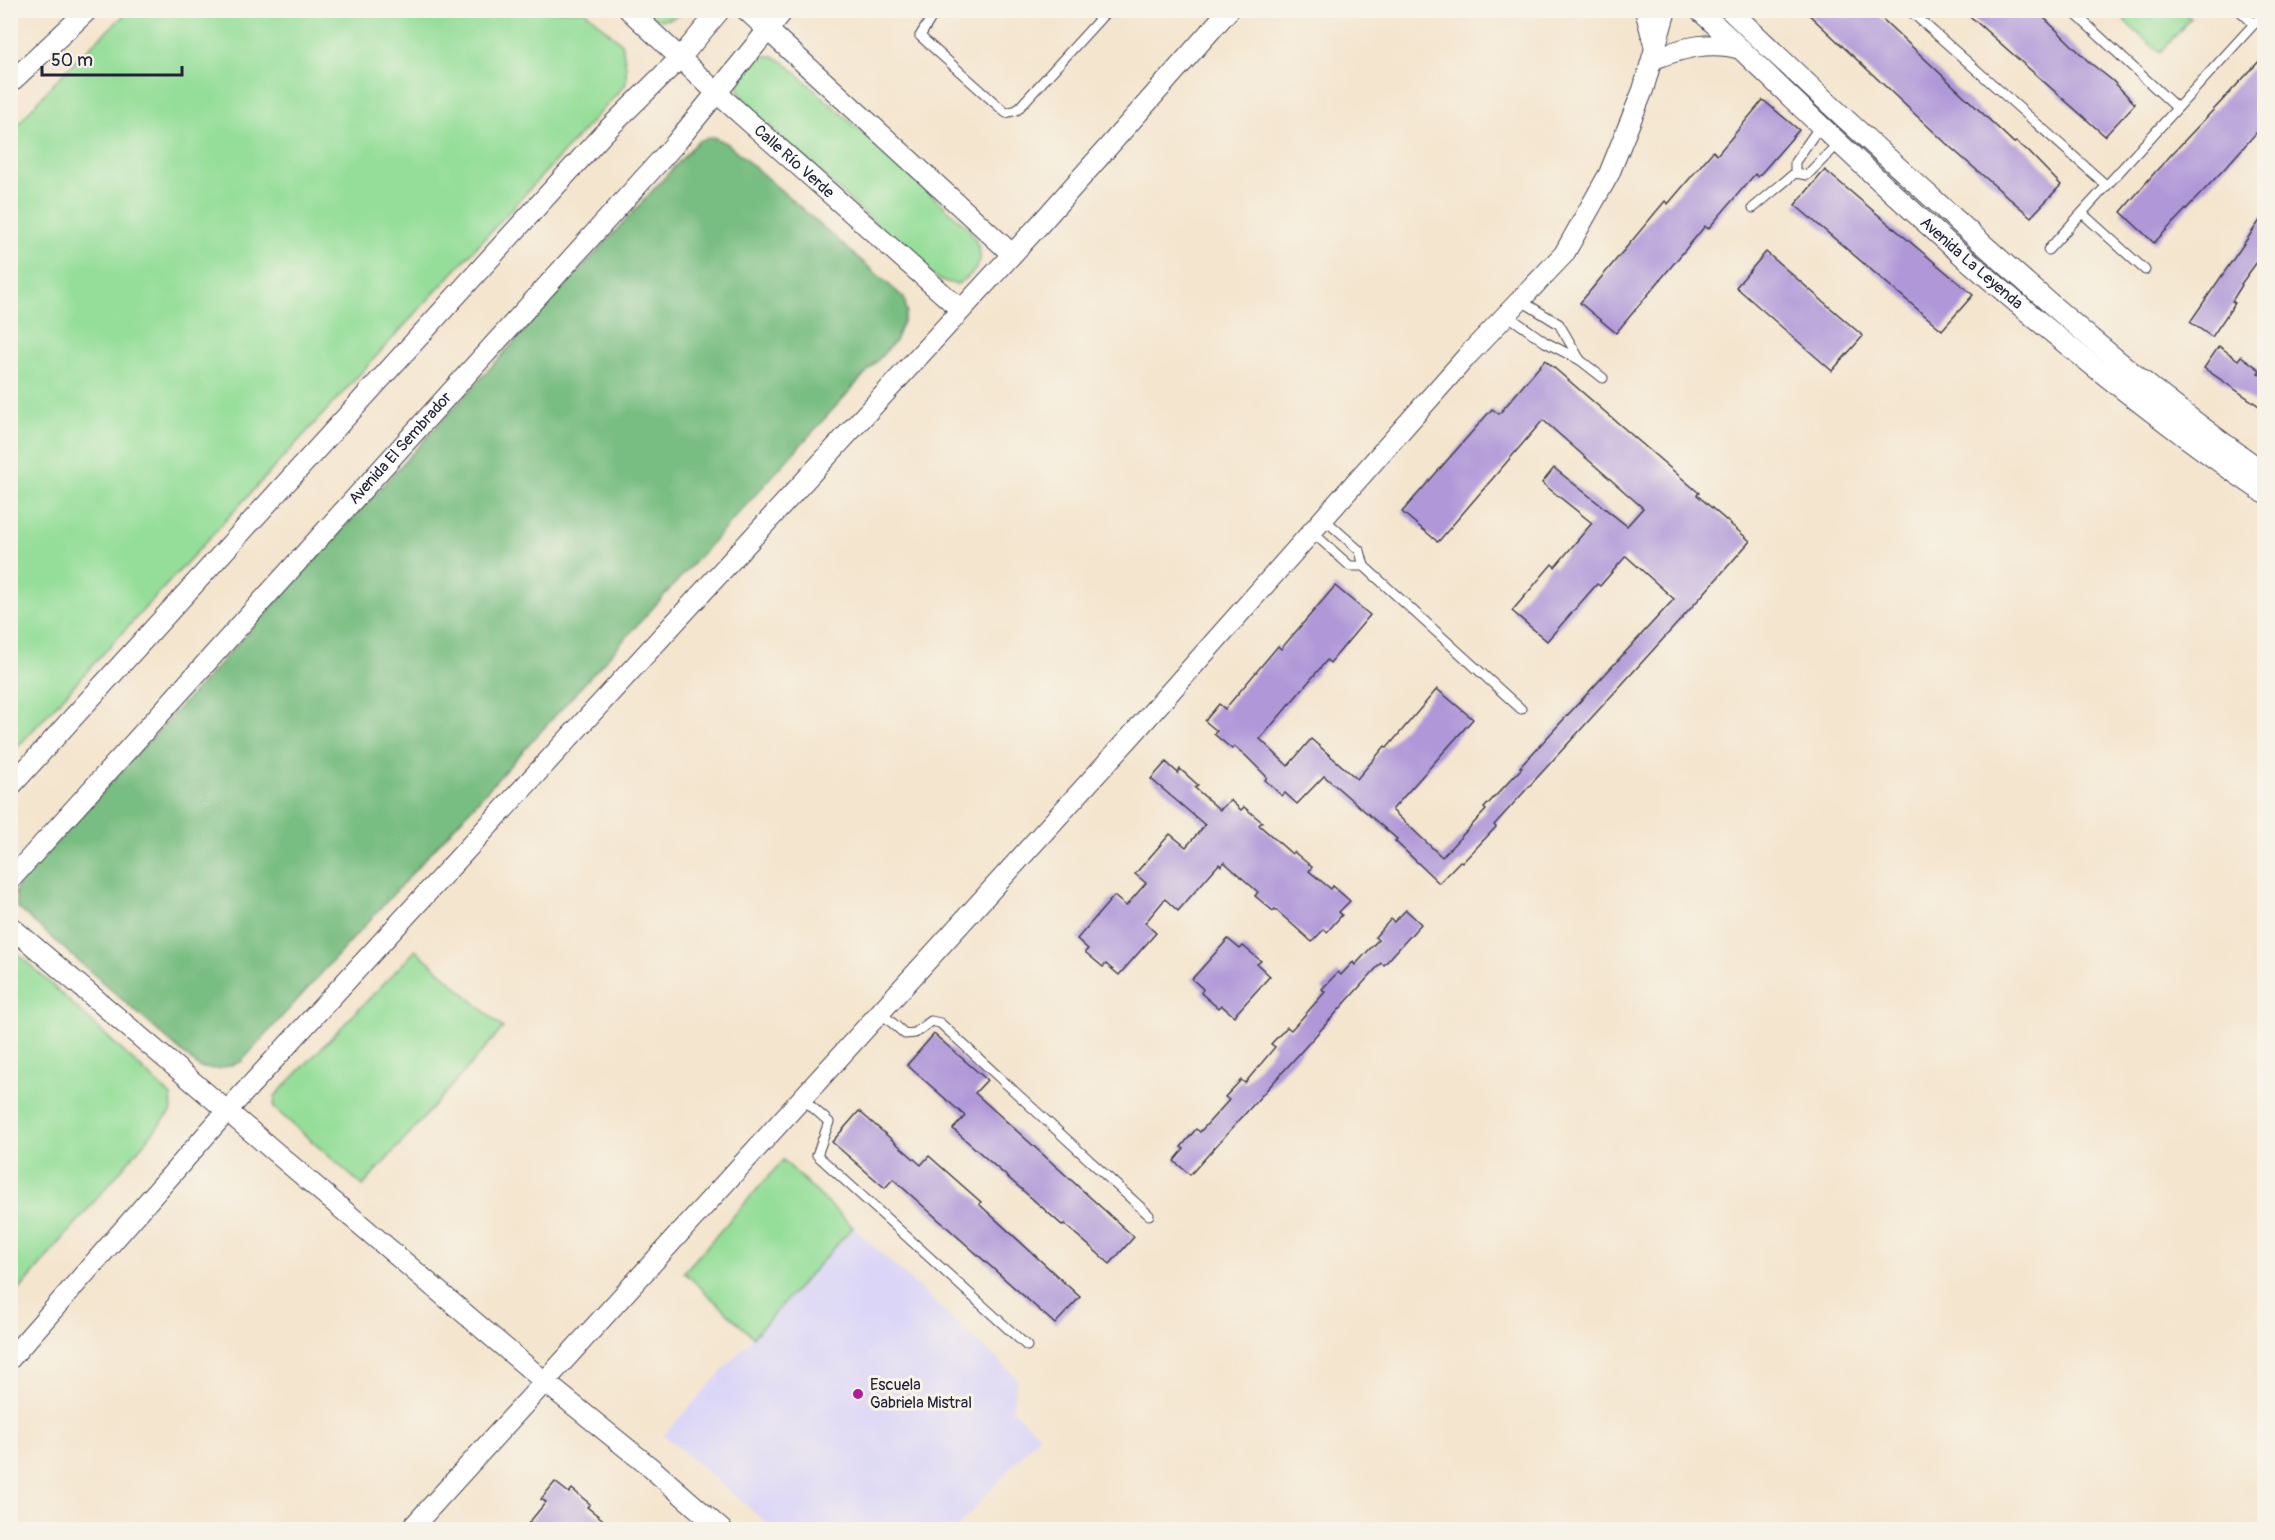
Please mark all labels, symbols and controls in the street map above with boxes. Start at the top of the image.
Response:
scale bar [42,39,182,77]
text: 50 m [51,49,93,72]
street label: Calle Río Verde [750,120,838,203]
street label: Avenida La Leyenda [1916,213,2027,314]
street label: Avenida El Sembrador [344,388,456,509]
place label: Escuela Gabriela Mistral [870,1375,972,1413]
marker: Escuela Gabriela Mistral [851,1387,865,1401]

